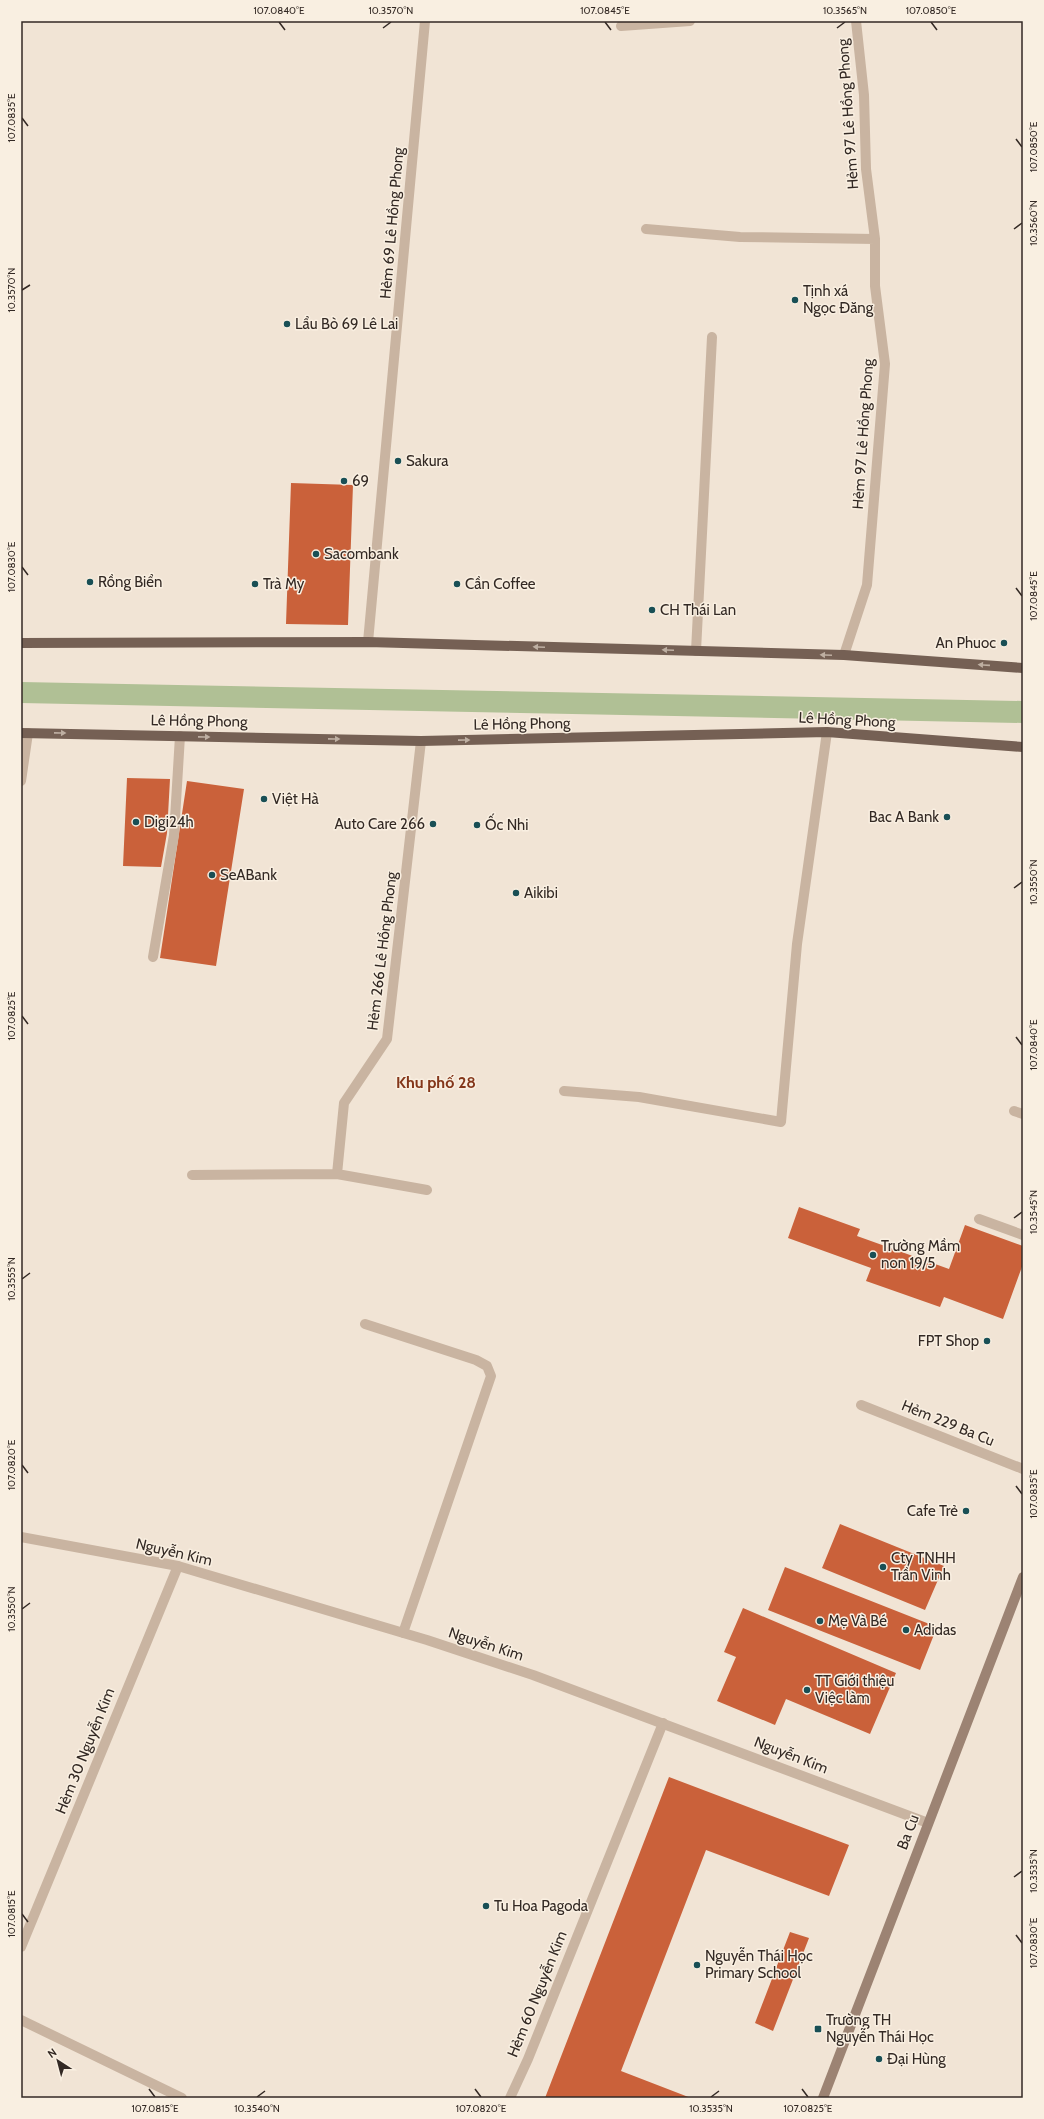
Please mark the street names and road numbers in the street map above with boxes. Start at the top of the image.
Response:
street label: Hẻm 97 Lê Hồng Phong [834,38,862,190]
street label: Hẻm 69 Lê Hồng Phong [376,146,408,300]
street label: Hẻm 97 Lê Hồng Phong [849,358,877,510]
street label: Lê Hồng Phong [798,708,896,732]
street label: Lê Hồng Phong [150,711,248,731]
street label: Lê Hồng Phong [473,714,571,734]
street label: Hẻm 266 Lê Hồng Phong [363,870,401,1031]
street label: Hẻm 229 Ba Cu [899,1396,997,1450]
street label: Nguyễn Kim [134,1534,214,1570]
street label: Nguyễn Kim [446,1623,526,1665]
street label: Hẻm 30 Nguyễn Kim [52,1685,118,1817]
street label: Nguyễn Kim [751,1733,831,1777]
street label: Ba Cu [893,1812,923,1852]
street label: Hẻm 60 Nguyễn Kim [503,1928,571,2060]

